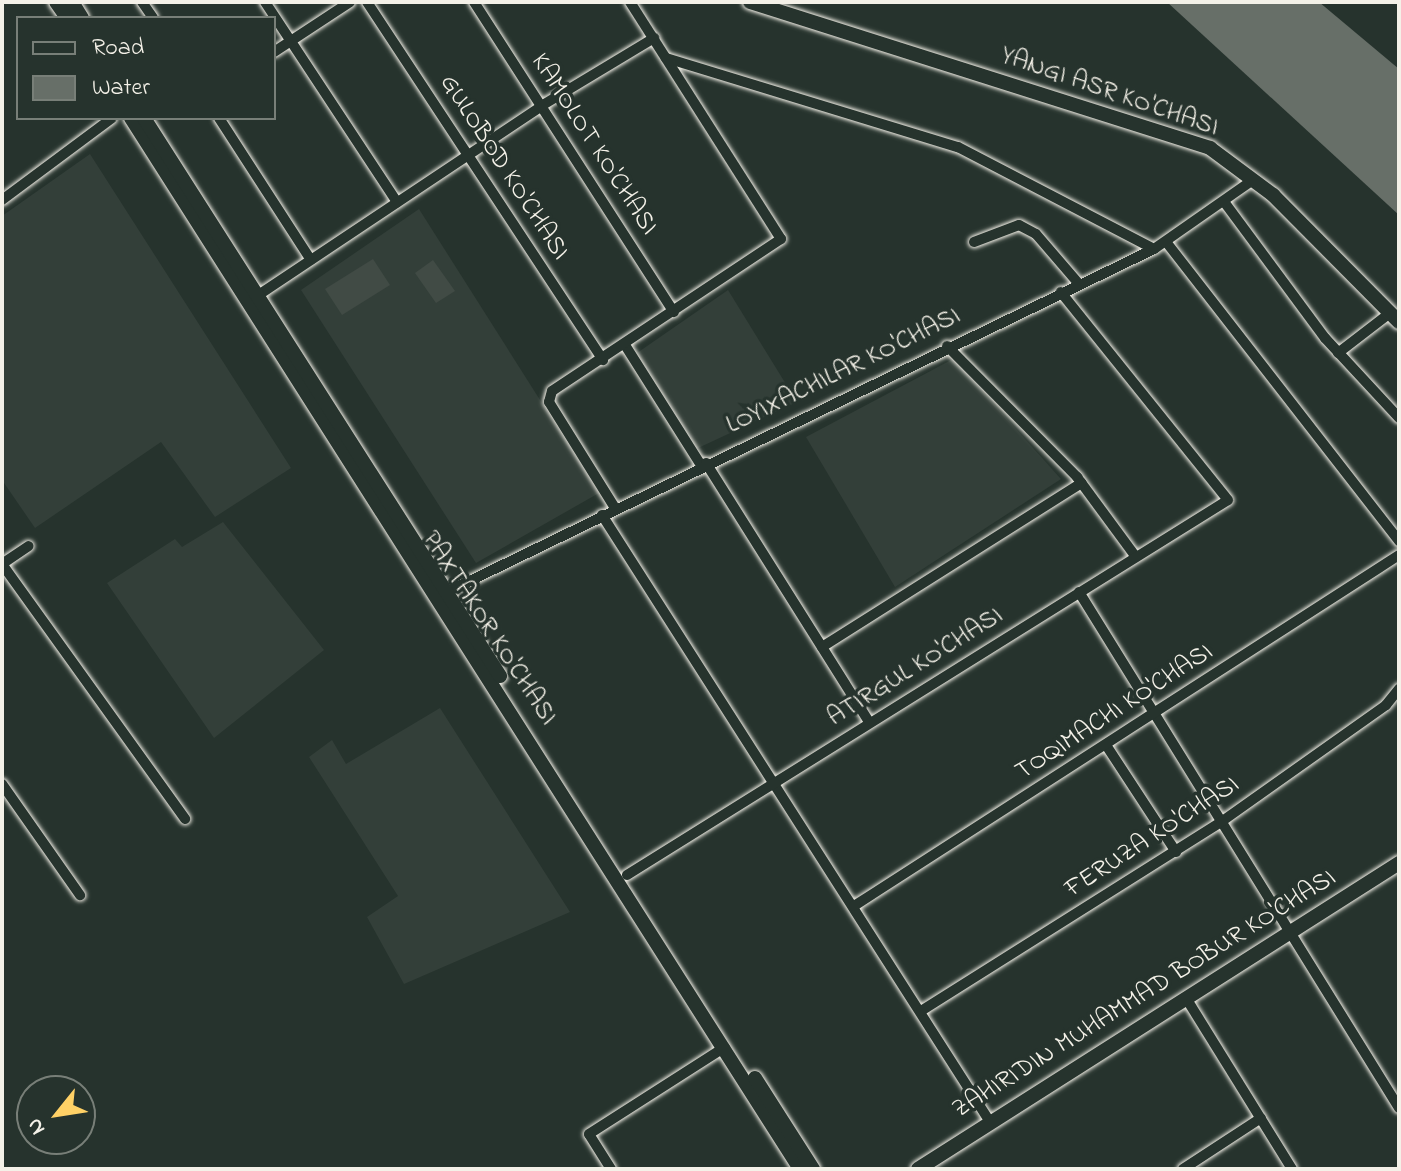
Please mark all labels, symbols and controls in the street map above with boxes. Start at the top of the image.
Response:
legend [16,16,276,120]
text: Road [92,31,144,66]
street label: YANGI ASR KO'CHASI [996,41,1222,145]
street label: KAMOLOT KO'CHASI [523,48,663,242]
street label: GULOBOD KO'CHASI [431,69,575,267]
text: Water [92,71,150,106]
street label: LOYIXACHILAR KO'CHASI [722,302,966,442]
street label: PAXTAKOR KO'CHASI [414,526,562,732]
street label: ATIRGUL KO'CHASI [822,601,1010,735]
street label: TOQIMACHI KO'CHASI [1010,638,1220,788]
street label: FERUZA KO'CHASI [1060,770,1246,906]
street label: ZAHIRIDIN MUHAMMAD BOBUR KO'CHASI [947,863,1343,1127]
north arrow [16,1075,96,1155]
text: N [19,1112,55,1140]

